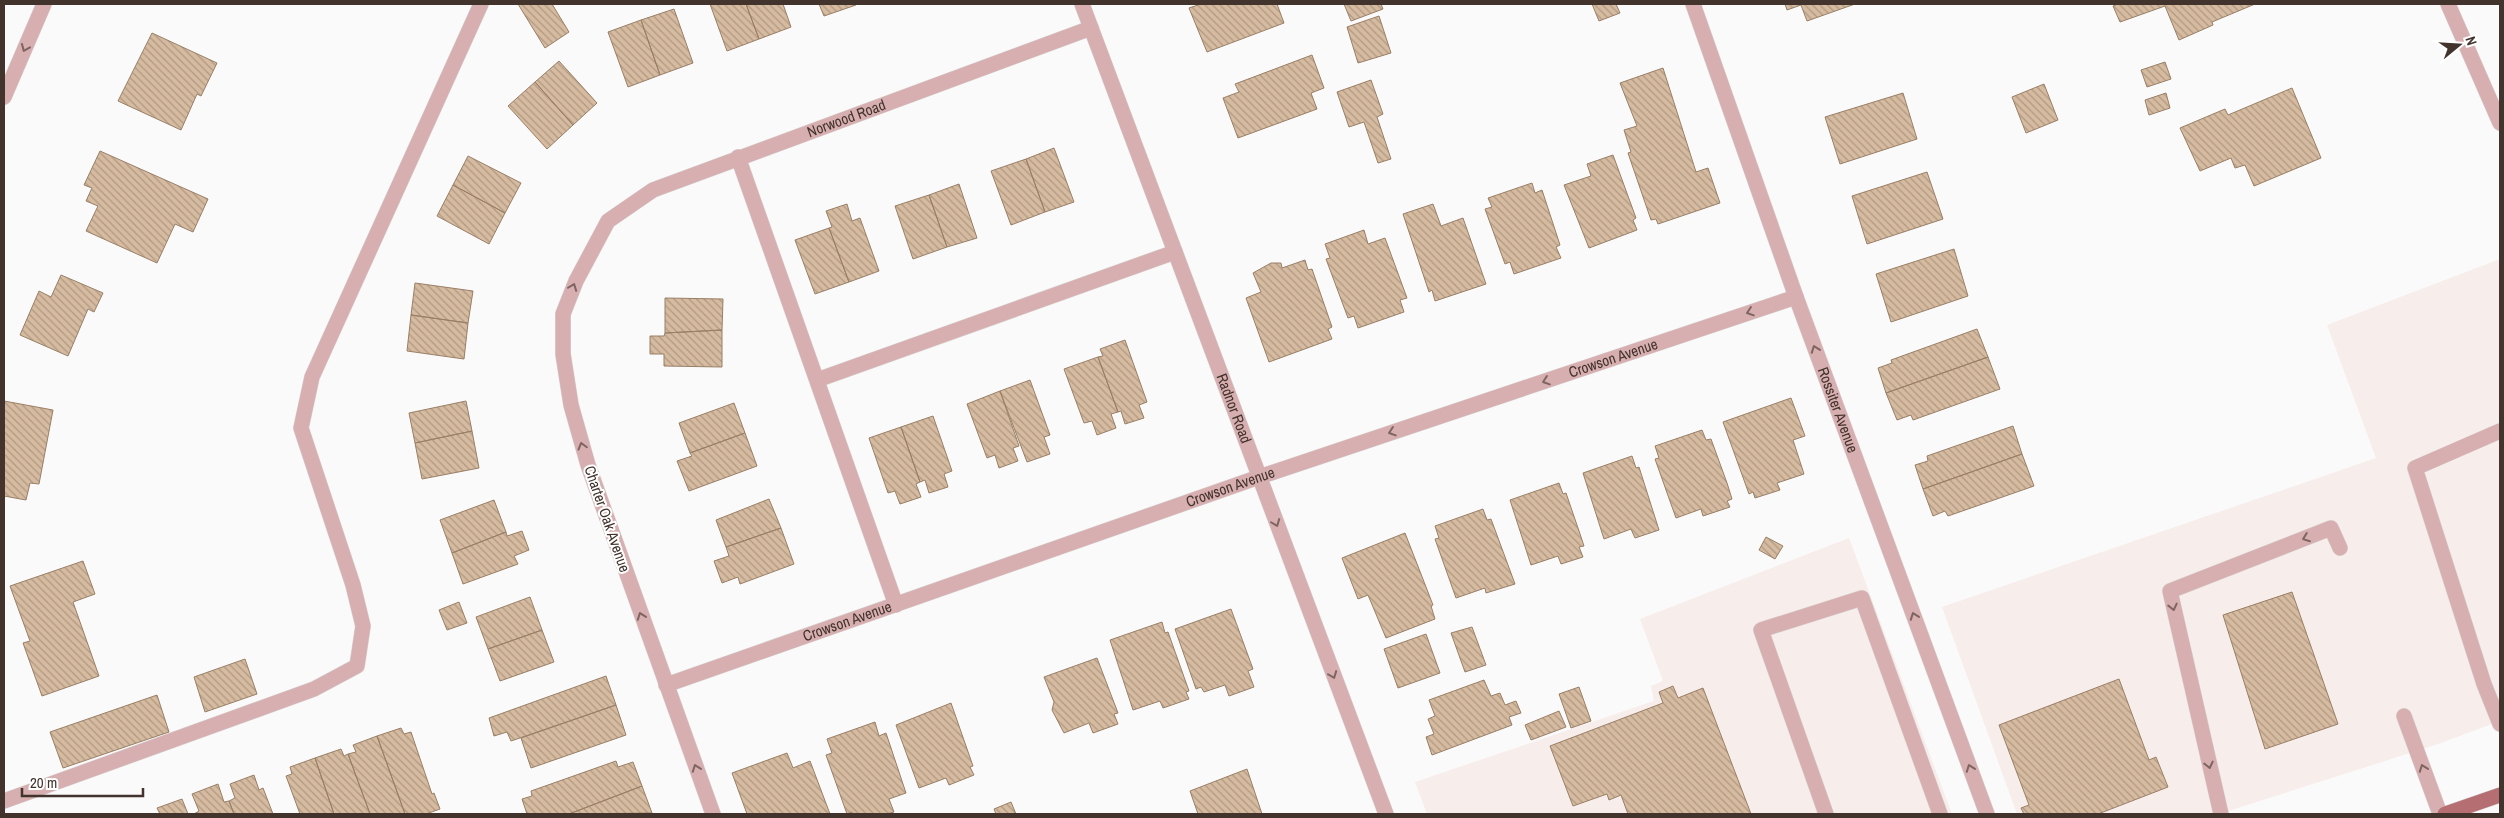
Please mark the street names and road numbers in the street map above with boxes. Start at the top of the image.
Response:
street label: Norwood Road [804,94,888,142]
street label: Crowson Avenue [1566,333,1661,383]
street label: Rossiter Avenue [1813,364,1864,456]
street label: Radnor Road [1212,370,1257,446]
street label: Crowson Avenue [1183,461,1278,512]
street label: Charter Oak Avenue [579,463,636,575]
street label: Crowson Avenue [800,596,894,646]

